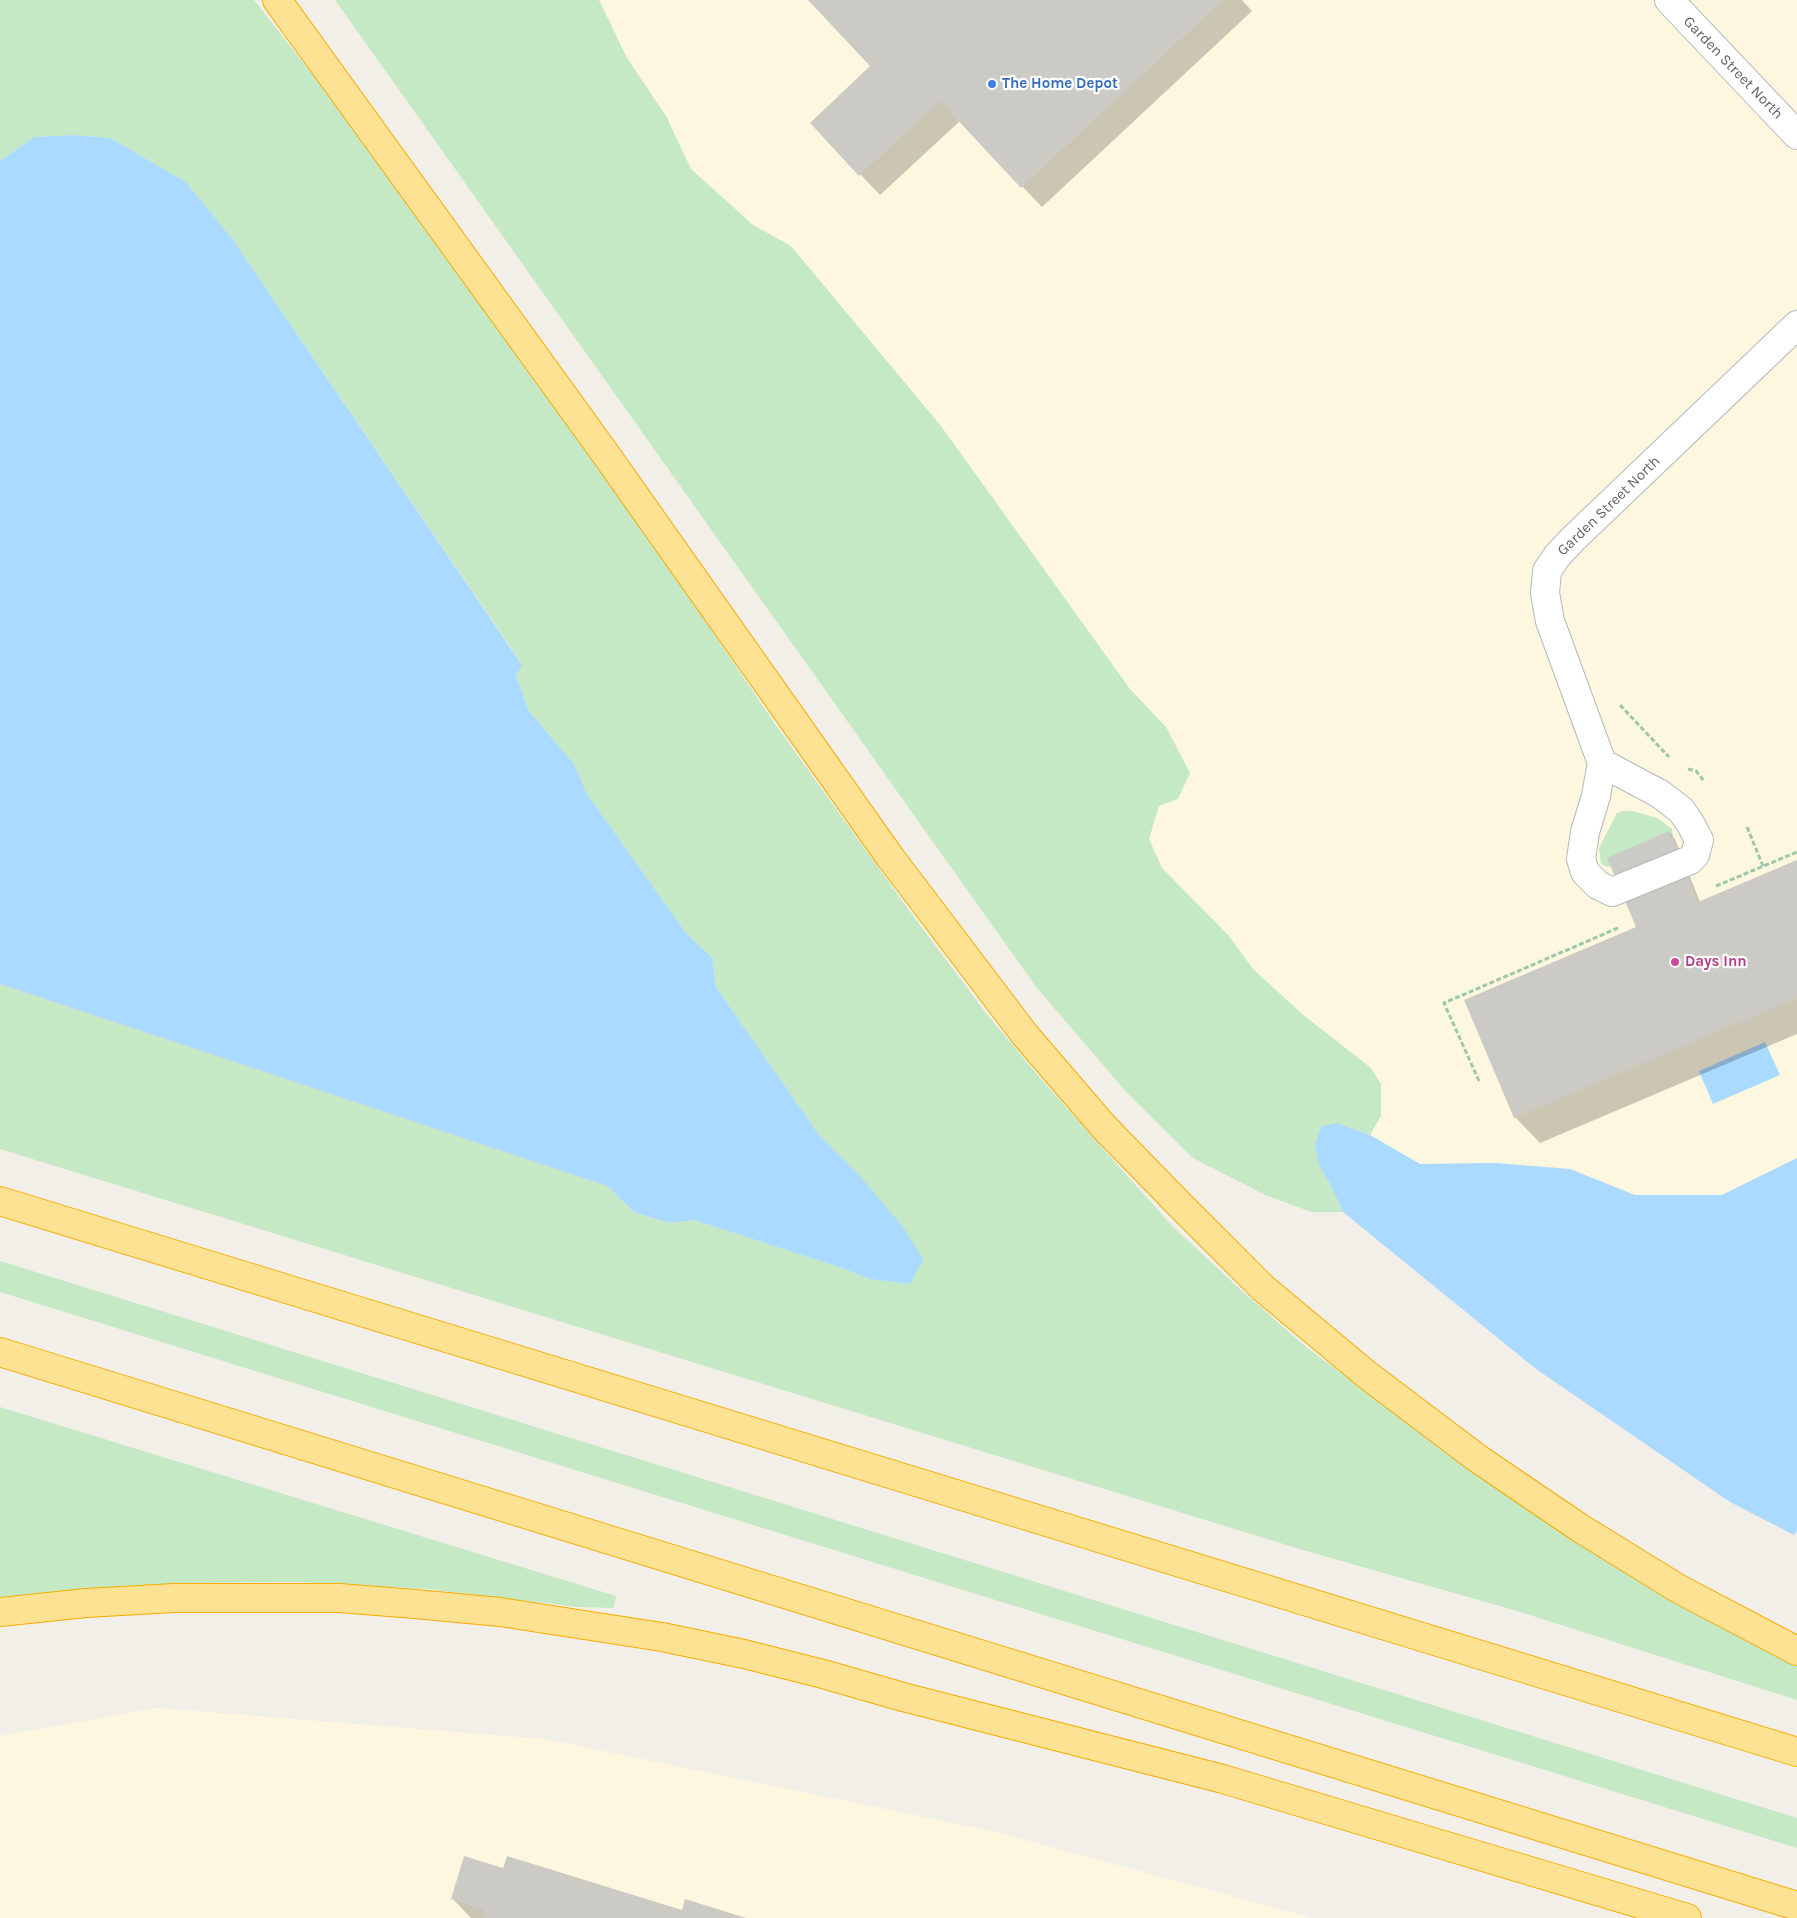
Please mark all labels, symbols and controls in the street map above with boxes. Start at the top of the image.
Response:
street label: Garden Street North [1679,13,1787,123]
place label: The Home Depot [1002,75,1118,93]
marker: The Home Depot [986,78,998,90]
street label: Garden Street North [1554,452,1664,560]
place label: Days Inn [1685,953,1747,971]
marker: Days Inn [1669,956,1681,968]

